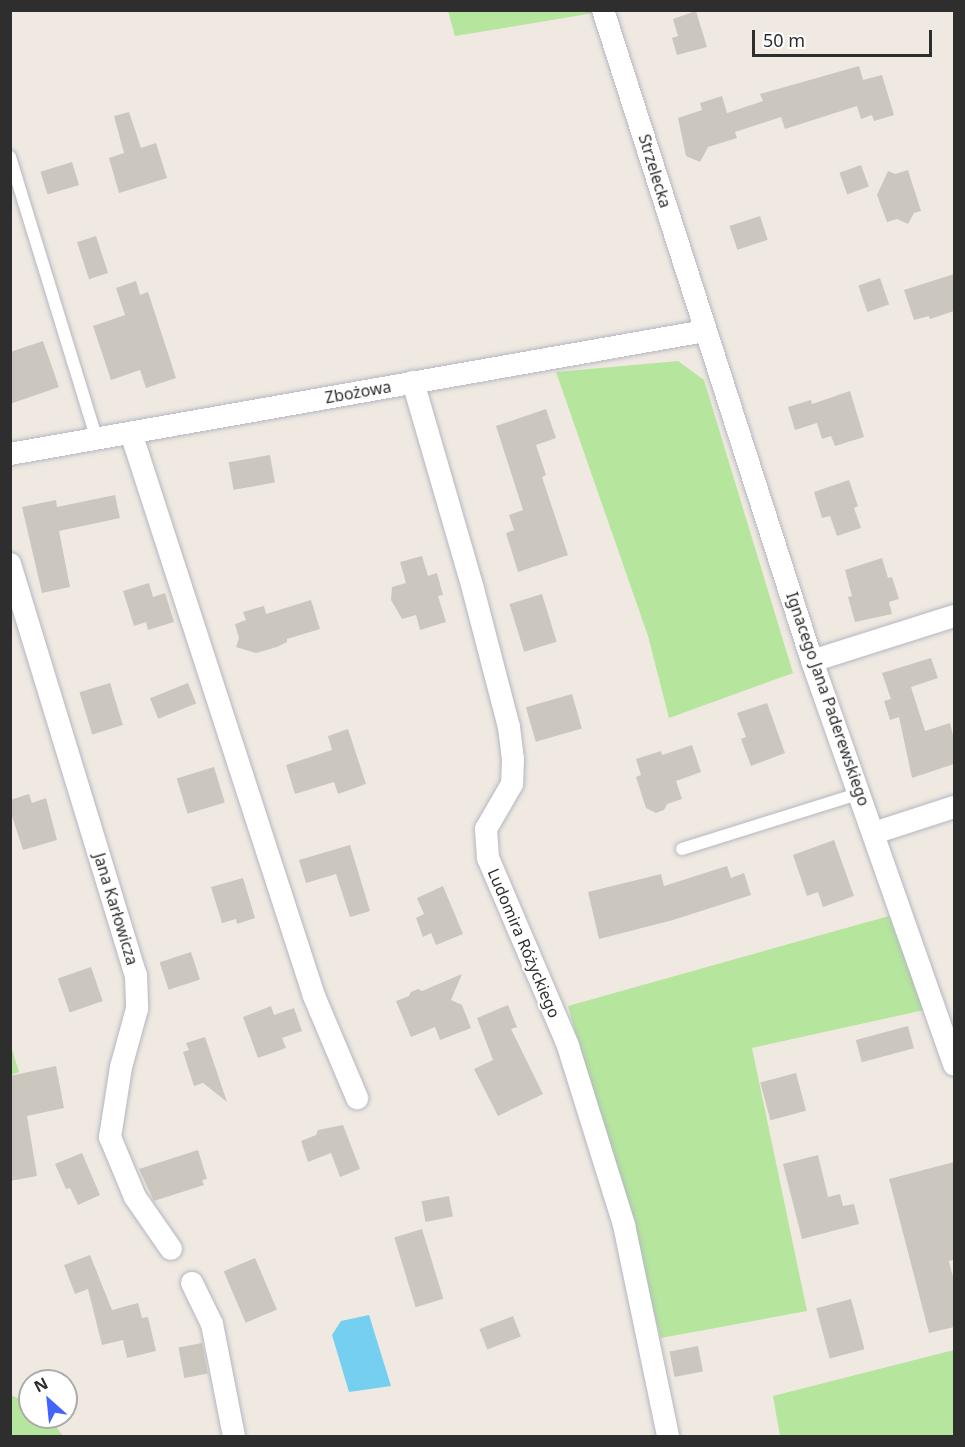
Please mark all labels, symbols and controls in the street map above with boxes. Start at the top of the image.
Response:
scale bar [755,18,935,56]
text: 50 m [763,28,805,52]
street label: Strzelecka [635,132,675,210]
street label: Zbożowa [323,377,393,407]
street label: Ignacego Jana Paderewskiego [782,590,874,808]
street label: Jana Karłowicza [90,851,142,967]
street label: Ludomira Różyckiego [484,865,564,1021]
north arrow [18,1369,78,1429]
text: N [30,1372,52,1398]

